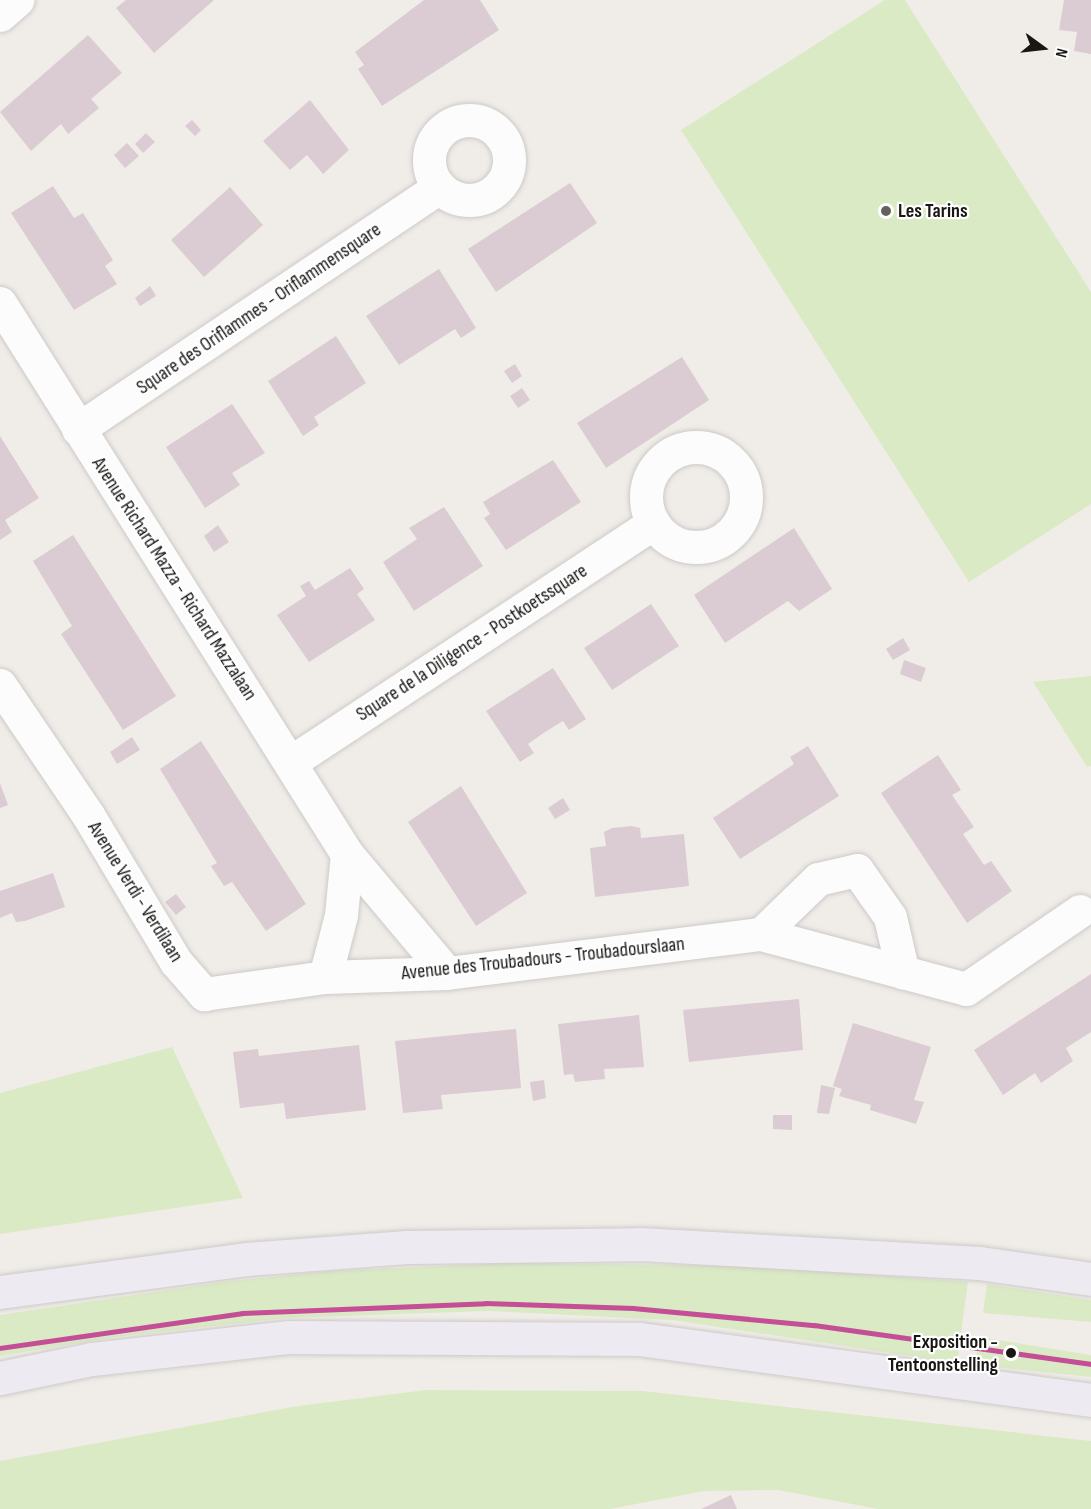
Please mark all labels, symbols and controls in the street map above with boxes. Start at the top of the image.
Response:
north arrow [1013,18,1073,78]
text: N [1051,46,1071,59]
place label: Les Tarins [898,199,968,223]
marker: Les Tarins [879,204,893,218]
street label: Square des Oriflammes - Oriflammensquare [132,218,386,400]
street label: Avenue Richard Mazza - Richard Mazzalaan [86,453,262,705]
street label: Square de la Diligence - Postkoetssquare [352,559,592,727]
street label: Avenue Verdi - Verdilaan [82,817,188,967]
street label: Avenue des Troubadours - Troubadourslaan [400,932,686,986]
place label: Exposition - Tentoonstelling [888,1330,998,1377]
marker: Exposition - Tentoonstelling [1002,1344,1020,1362]

